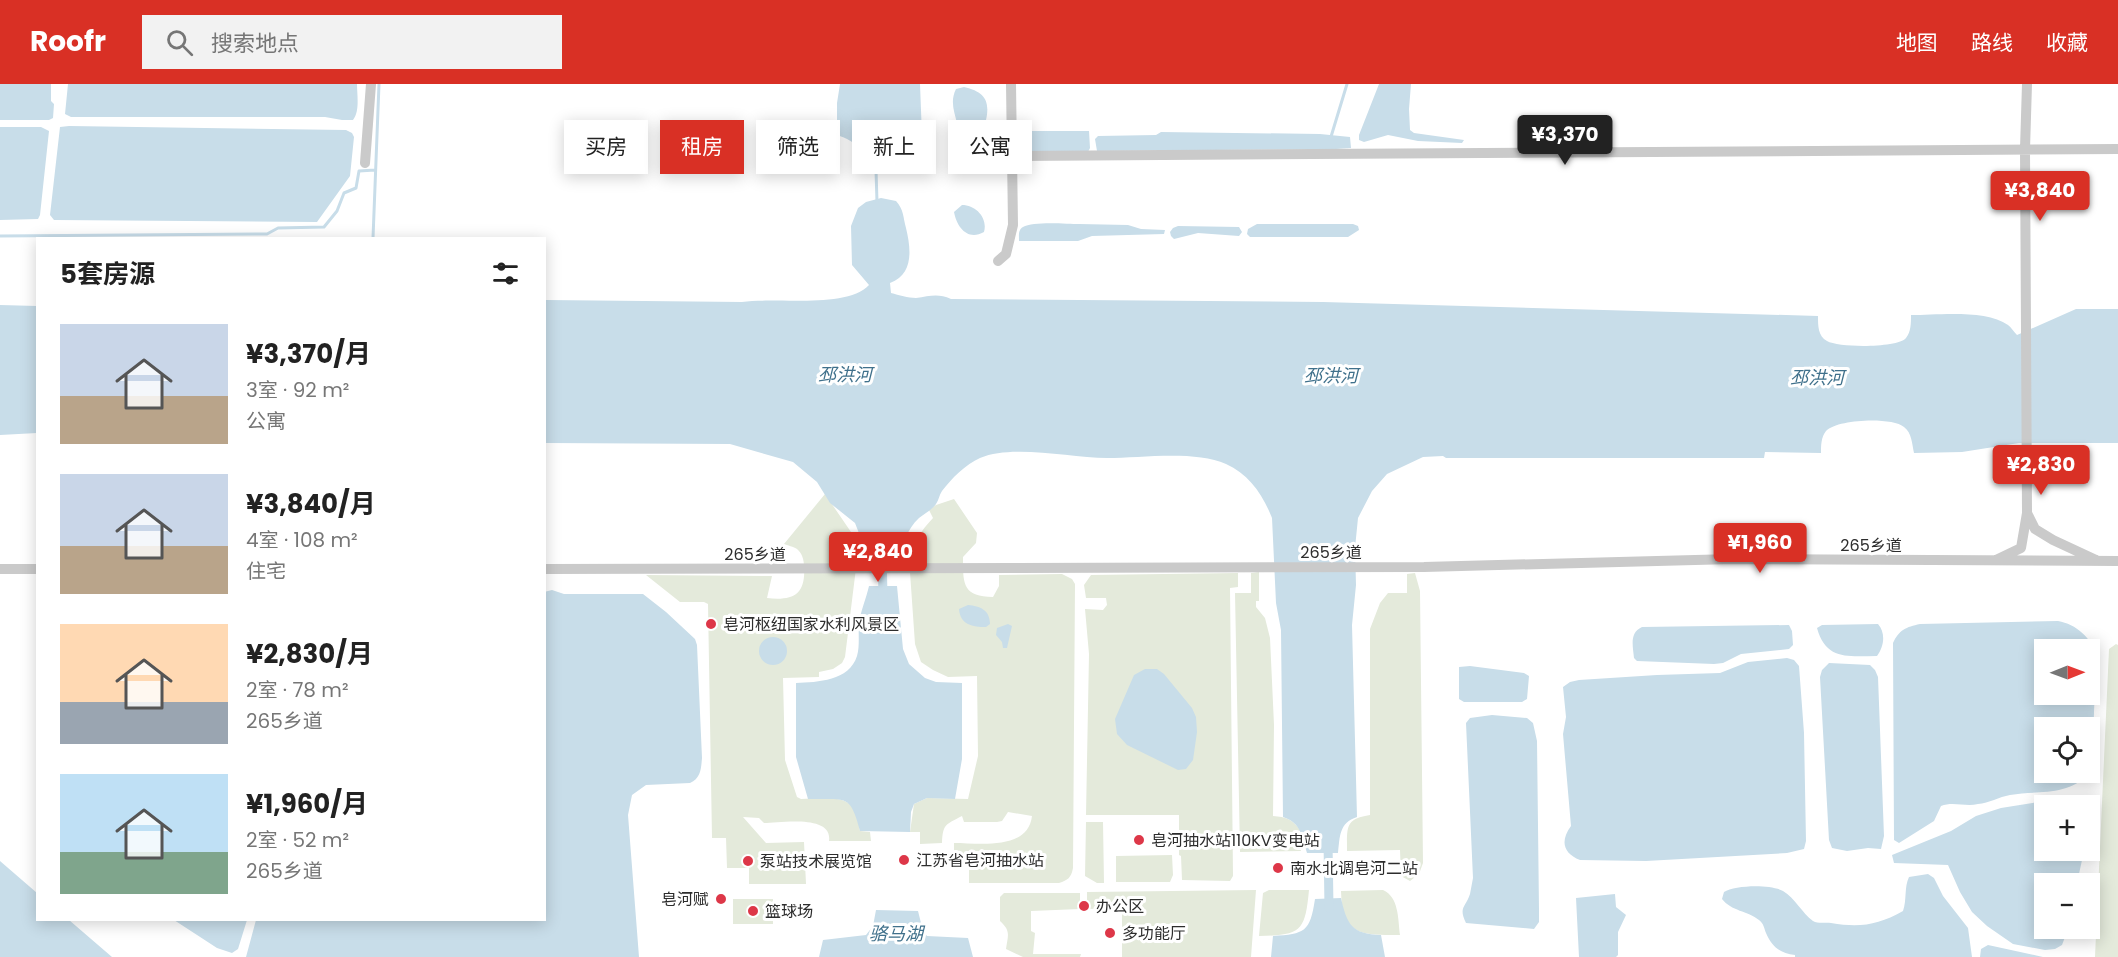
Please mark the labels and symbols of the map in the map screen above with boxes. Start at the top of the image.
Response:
pin: ¥3,370 [1516,115,1614,166]
pin: ¥3,840 [1991,171,2089,222]
water label: 邳洪河 [818,362,875,387]
water label: 邳洪河 [1304,363,1361,388]
water label: 邳洪河 [1790,365,1847,390]
pin: ¥2,830 [1992,445,2090,496]
pin: ¥1,960 [1711,523,1809,574]
pin: ¥2,840 [829,532,927,583]
street label: 265乡道 [1840,534,1902,557]
street label: 265乡道 [1300,541,1362,564]
street label: 265乡道 [724,543,786,566]
place label: 皂河枢纽国家水利风景区 [723,613,899,636]
marker: 皂河枢纽国家水利风景区 [704,617,718,631]
north arrow [2034,639,2100,705]
place label: 皂河抽水站110KV变电站 [1151,829,1320,852]
marker: 皂河抽水站110KV变电站 [1132,833,1146,847]
place label: 江苏省皂河抽水站 [916,849,1044,872]
place label: 泵站技术展览馆 [760,850,872,873]
marker: 江苏省皂河抽水站 [897,853,911,867]
marker: 泵站技术展览馆 [741,854,755,868]
place label: 南水北调皂河二站 [1290,857,1418,880]
marker: 南水北调皂河二站 [1271,861,1285,875]
place label: 皂河赋 [661,888,709,911]
marker: 皂河赋 [714,892,728,906]
place label: 办公区 [1096,895,1144,918]
marker: 办公区 [1077,899,1091,913]
place label: 篮球场 [765,900,813,923]
marker: 篮球场 [746,904,760,918]
water label: 骆马湖 [869,921,926,946]
place label: 多功能厅 [1122,922,1186,945]
marker: 多功能厅 [1103,926,1117,940]

